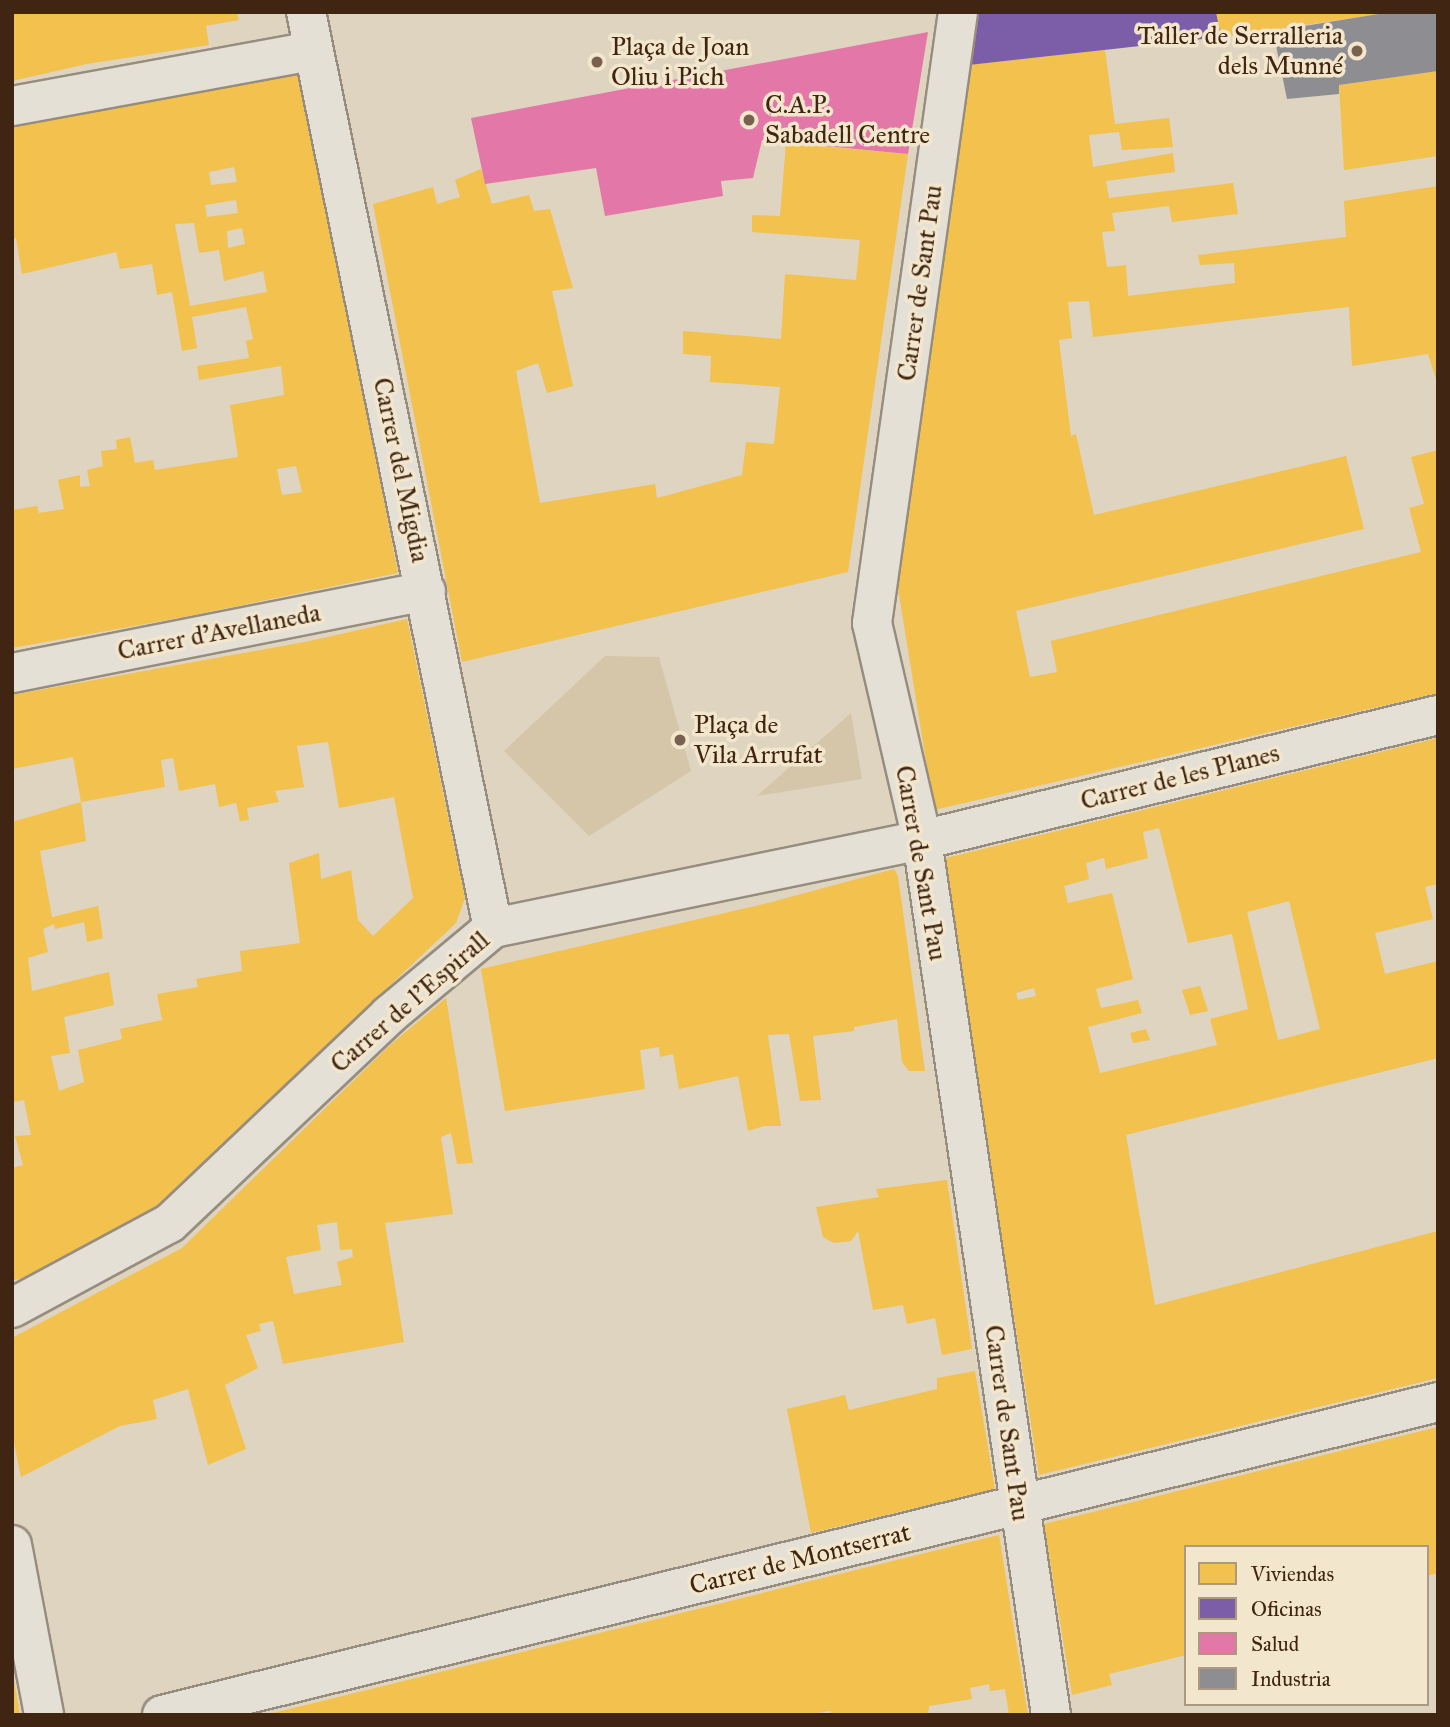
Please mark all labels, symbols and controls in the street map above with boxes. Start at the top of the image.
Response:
place label: Taller de Serralleria dels Munné [1137,20,1343,82]
place label: Plaça de Joan Oliu i Pich [611,31,749,92]
marker: Taller de Serralleria dels Munné [1349,43,1365,59]
marker: Plaça de Joan Oliu i Pich [589,54,605,70]
place label: C.A.P. Sabadell Centre [765,89,930,150]
marker: C.A.P. Sabadell Centre [739,110,759,130]
street label: Carrer de Sant Pau [891,183,949,383]
street label: Carrer del Migdia [366,375,436,565]
street label: Carrer d'Avellaneda [115,597,323,667]
place label: Plaça de Vila Arrufat [694,709,823,770]
marker: Plaça de Vila Arrufat [672,732,688,748]
street label: Carrer de les Planes [1077,737,1283,817]
street label: Carrer de Sant Pau [888,763,954,963]
street label: Carrer de l'Espirall [324,925,496,1079]
street label: Carrer de Sant Pau [978,1323,1036,1523]
street label: Carrer de Montserrat [686,1516,914,1602]
legend [1184,1545,1429,1706]
text: Viviendas [1251,1561,1334,1587]
text: Oficinas [1251,1596,1322,1622]
text: Salud [1251,1631,1299,1657]
text: Industria [1251,1666,1331,1692]

